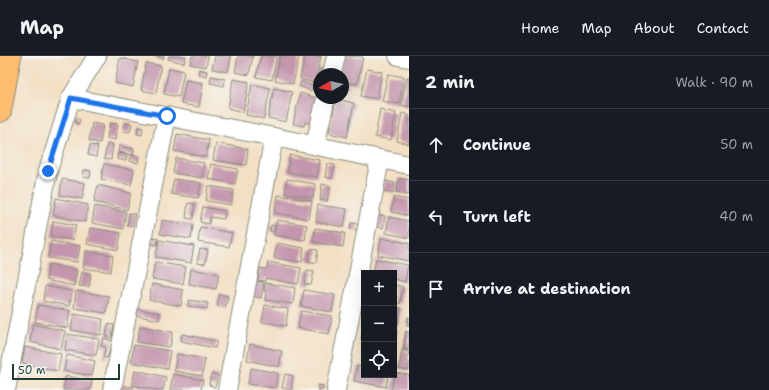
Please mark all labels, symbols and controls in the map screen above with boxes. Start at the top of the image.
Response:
text: Map [20,15,64,40]
text: Home [521,19,560,37]
text: Map [582,19,612,37]
text: About [634,19,675,37]
text: Contact [697,19,749,37]
north arrow [313,68,349,104]
text: 2 min [425,71,475,93]
text: Walk · 90 m [675,74,753,91]
route start [158,107,176,125]
icon: ahead [425,134,447,156]
text: Continue [463,135,531,155]
text: 50 m [720,136,753,153]
route end [39,162,57,180]
icon: left [425,206,447,228]
text: Turn left [463,207,531,227]
text: 40 m [719,208,753,225]
map controls [361,270,397,378]
button: + [361,270,397,306]
icon: arrive [425,278,447,300]
text: Arrive at destination [463,279,631,299]
button: − [361,306,397,342]
button: locate [361,342,397,378]
scale bar [12,362,120,381]
text: 50 m [18,363,46,378]

